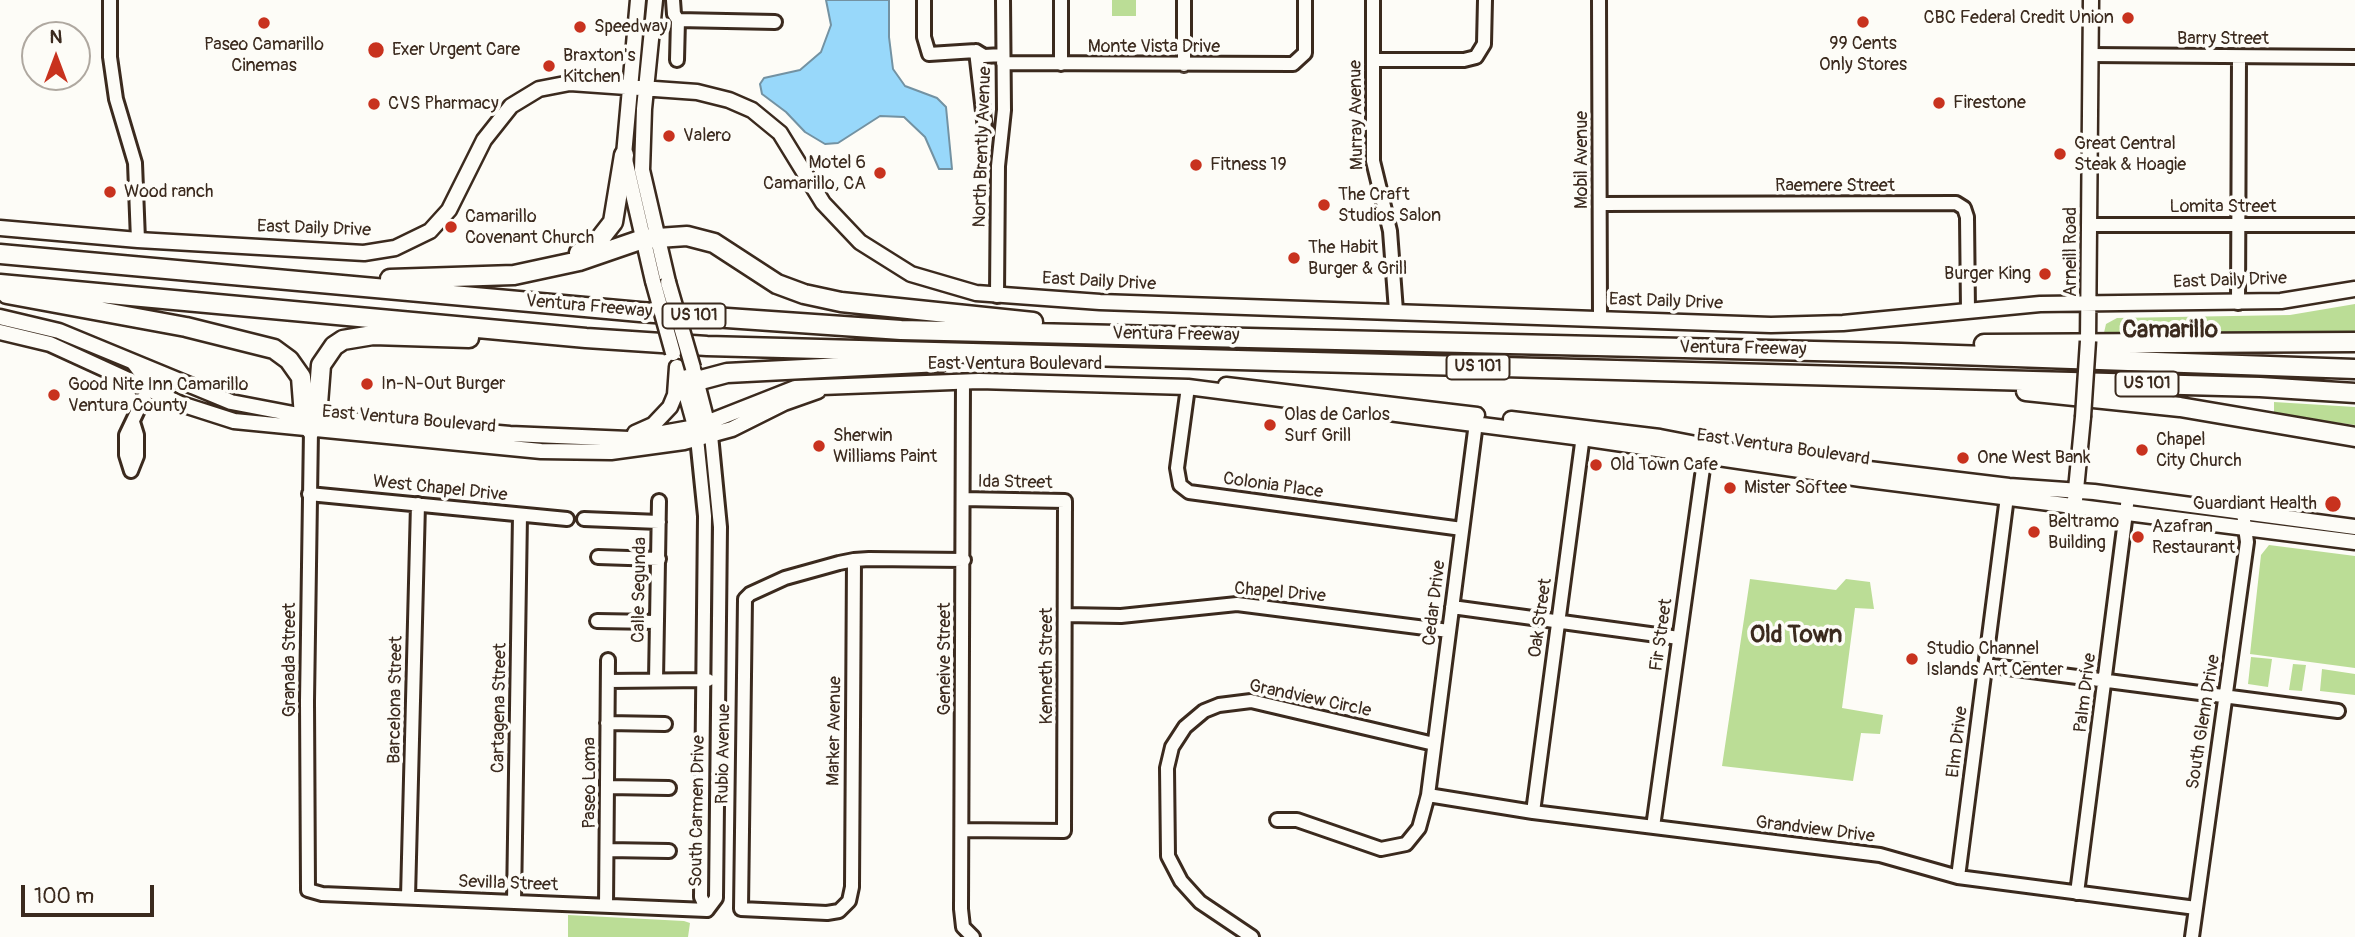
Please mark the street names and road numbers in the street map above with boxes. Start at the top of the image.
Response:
street label: Barry Street [2177,28,2269,50]
street label: Monte Vista Drive [1088,36,1220,58]
street label: Murray Avenue [1345,60,1369,170]
street label: North Brently Avenue [969,66,997,228]
street label: Mobil Avenue [1571,111,1593,209]
street label: Raemere Street [1775,175,1895,197]
street label: Lomita Street [2170,196,2276,218]
street label: Arneill Road [2060,207,2082,297]
street label: East Daily Drive [257,216,371,242]
street label: East Daily Drive [1041,268,1157,296]
street label: East Daily Drive [2173,268,2287,294]
street label: East Daily Drive [1609,289,1723,315]
street label: Ventura Freeway [525,291,653,323]
road number: US 101 [662,304,726,328]
street label: Ventura Freeway [1112,323,1240,347]
street label: Ventura Freeway [1679,337,1807,361]
street label: East Ventura Boulevard [928,353,1102,375]
road number: US 101 [1446,354,1510,380]
road number: US 101 [2116,372,2178,396]
street label: East Ventura Boulevard [321,402,497,438]
street label: East Ventura Boulevard [1695,425,1871,471]
street label: Colonia Place [1222,468,1324,504]
street label: West Chapel Drive [372,471,508,507]
street label: Ida Street [977,472,1053,494]
street label: Calle Segunda [628,537,652,643]
street label: Cedar Drive [1419,559,1451,647]
street label: Oak Street [1525,577,1557,659]
street label: Chapel Drive [1233,578,1327,608]
street label: Fir Street [1646,597,1678,673]
street label: Granada Street [279,603,301,717]
street label: Geneive Street [934,603,956,715]
street label: Kenneth Street [1036,607,1058,725]
street label: Barcelona Street [384,636,408,764]
street label: Cartagena Street [488,643,512,773]
street label: Palm Drive [2070,652,2102,734]
street label: South Glenn Drive [2183,653,2225,791]
street label: Grandview Circle [1247,675,1373,723]
street label: Marker Avenue [823,676,847,786]
street label: Rubio Avenue [712,704,736,804]
street label: Elm Drive [1943,705,1973,779]
street label: South Carmen Drive [686,735,710,887]
street label: Paseo Loma [579,737,601,829]
street label: Grandview Drive [1754,812,1876,848]
street label: Sevilla Street [457,871,559,897]

